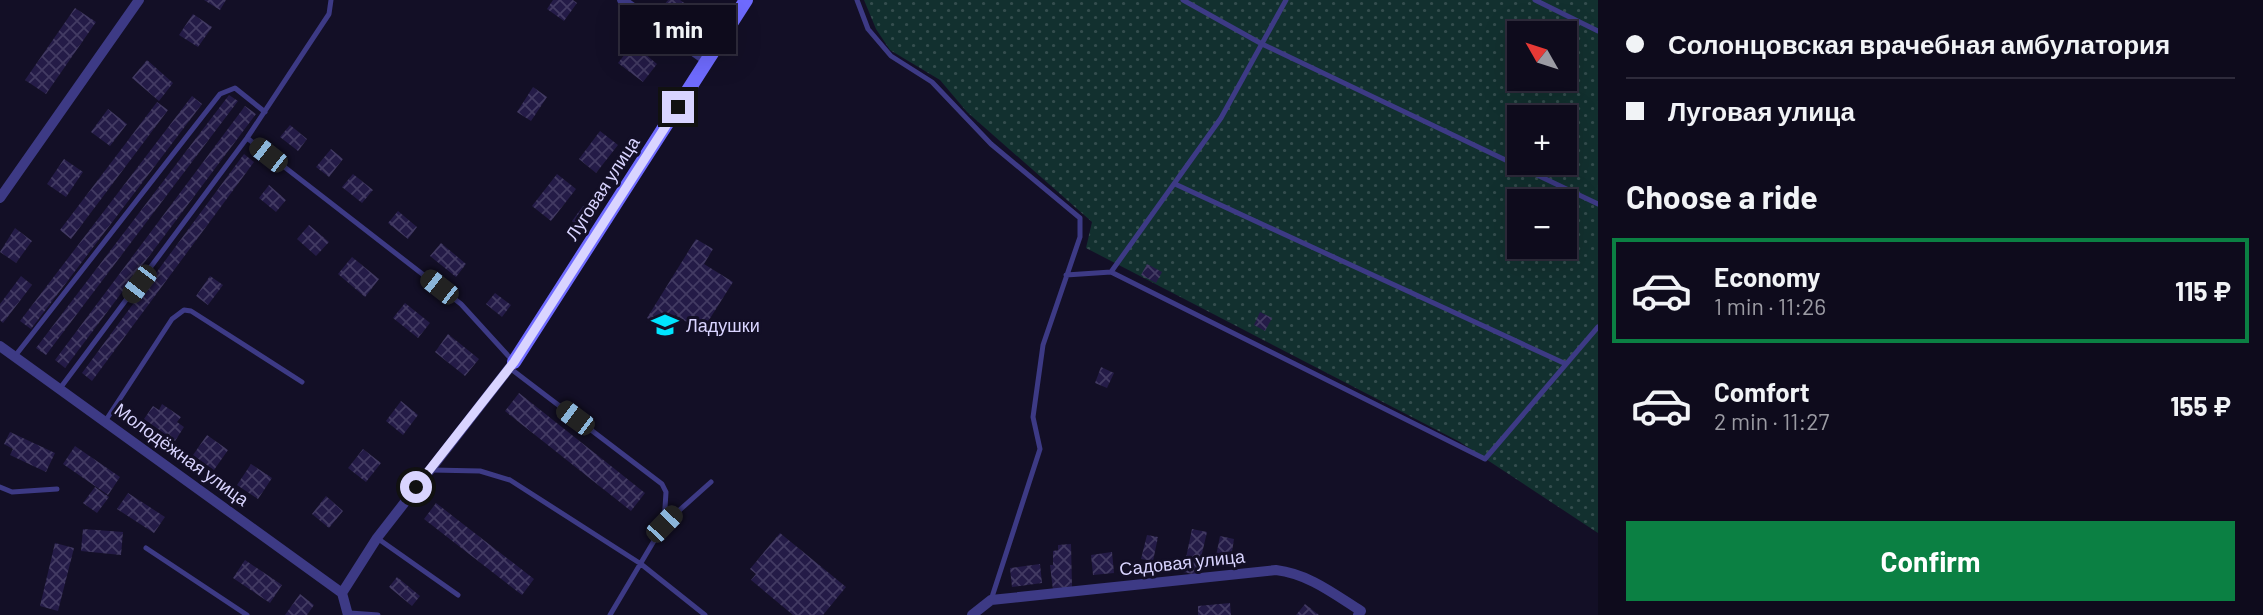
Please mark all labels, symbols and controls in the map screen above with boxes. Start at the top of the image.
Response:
callout: 1 min [620,6,736,55]
text: 1 min [653,15,703,43]
north arrow [1507,21,1577,91]
map controls [1507,21,1577,259]
text: Солонцовская врачебная амбулатория [1668,28,2170,59]
route end [662,91,694,123]
text: Луговая улица [1668,95,1855,126]
button: + [1507,105,1577,175]
street label: Луговая улица [560,131,644,244]
car [245,134,292,176]
text: Choose a ride [1626,177,1818,215]
button: − [1507,189,1577,259]
icon: car [1630,259,1693,322]
car [118,261,161,307]
text: Economy [1714,261,1820,292]
car [416,266,463,308]
text: 115 ₽ [2175,275,2231,306]
text: 1 min · 11:26 [1714,292,1826,320]
school or university icon: Ладушки [650,310,680,340]
place label: Ладушки [686,314,760,336]
icon: car [1630,374,1693,437]
text: Comfort [1714,376,1810,407]
text: 155 ₽ [2170,390,2231,421]
car [552,397,599,439]
street label: Молодёжная улица [111,398,254,511]
text: 2 min · 11:27 [1714,407,1829,435]
route start [400,471,432,503]
car [642,502,687,546]
button: Confirm [1626,521,2235,601]
street label: Садовая улица [1118,544,1247,580]

